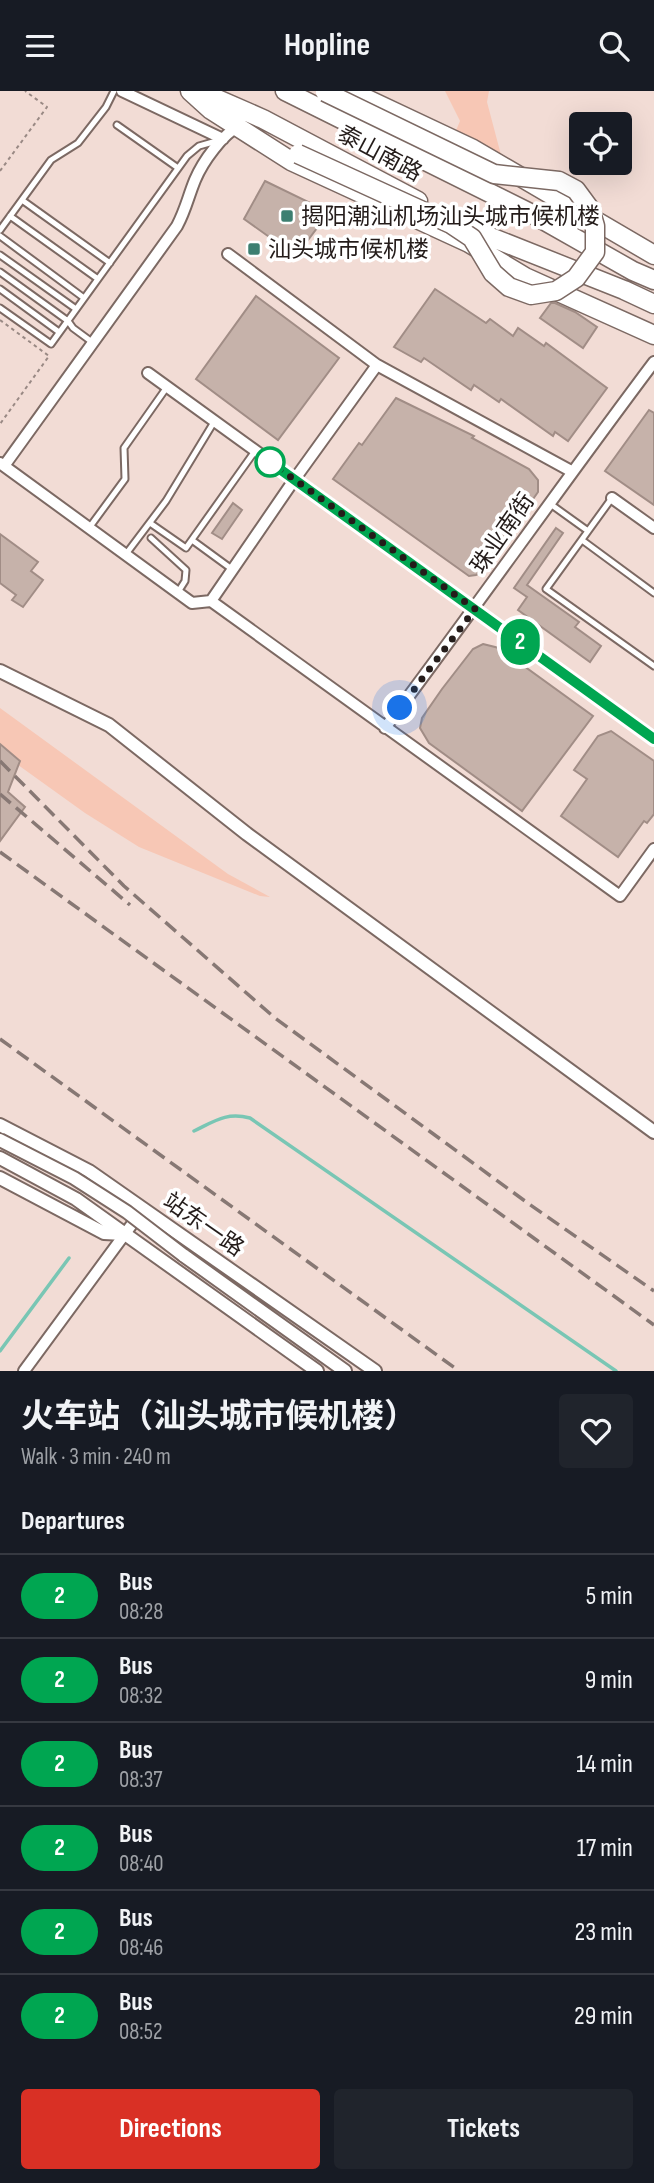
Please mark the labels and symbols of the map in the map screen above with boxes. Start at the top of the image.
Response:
street label: 泰山南路 [332,120,427,188]
place label: 揭阳潮汕机场汕头城市候机楼 [301,203,600,231]
marker: 揭阳潮汕机场汕头城市候机楼 [279,208,295,224]
place label: 汕头城市候机楼 [268,236,429,264]
marker: 汕头城市候机楼 [246,241,262,257]
unlabelled marker [255,447,285,477]
street label: 珠业南街 [465,488,541,579]
line badge: 2 [497,619,543,665]
your location [382,690,417,725]
street label: 站东一路 [158,1187,249,1263]

